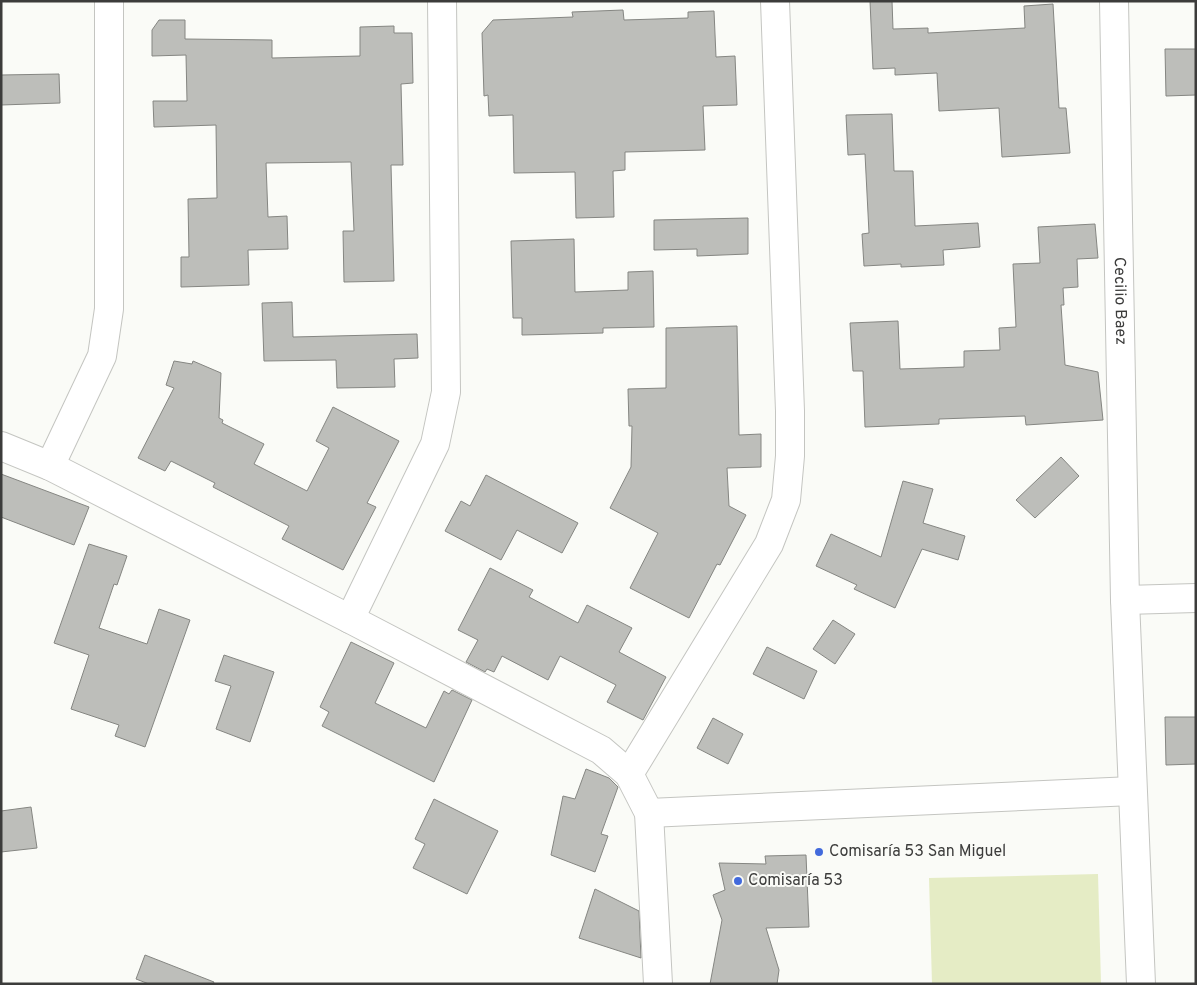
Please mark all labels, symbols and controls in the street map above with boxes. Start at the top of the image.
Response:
street label: Cecilio Baez [1109,257,1130,345]
place label: Comisaría 53 San Miguel [829,842,1006,862]
marker: Comisaría 53 San Miguel [813,846,825,858]
place label: Comisaría 53 [748,871,843,891]
marker: Comisaría 53 [732,875,744,887]

